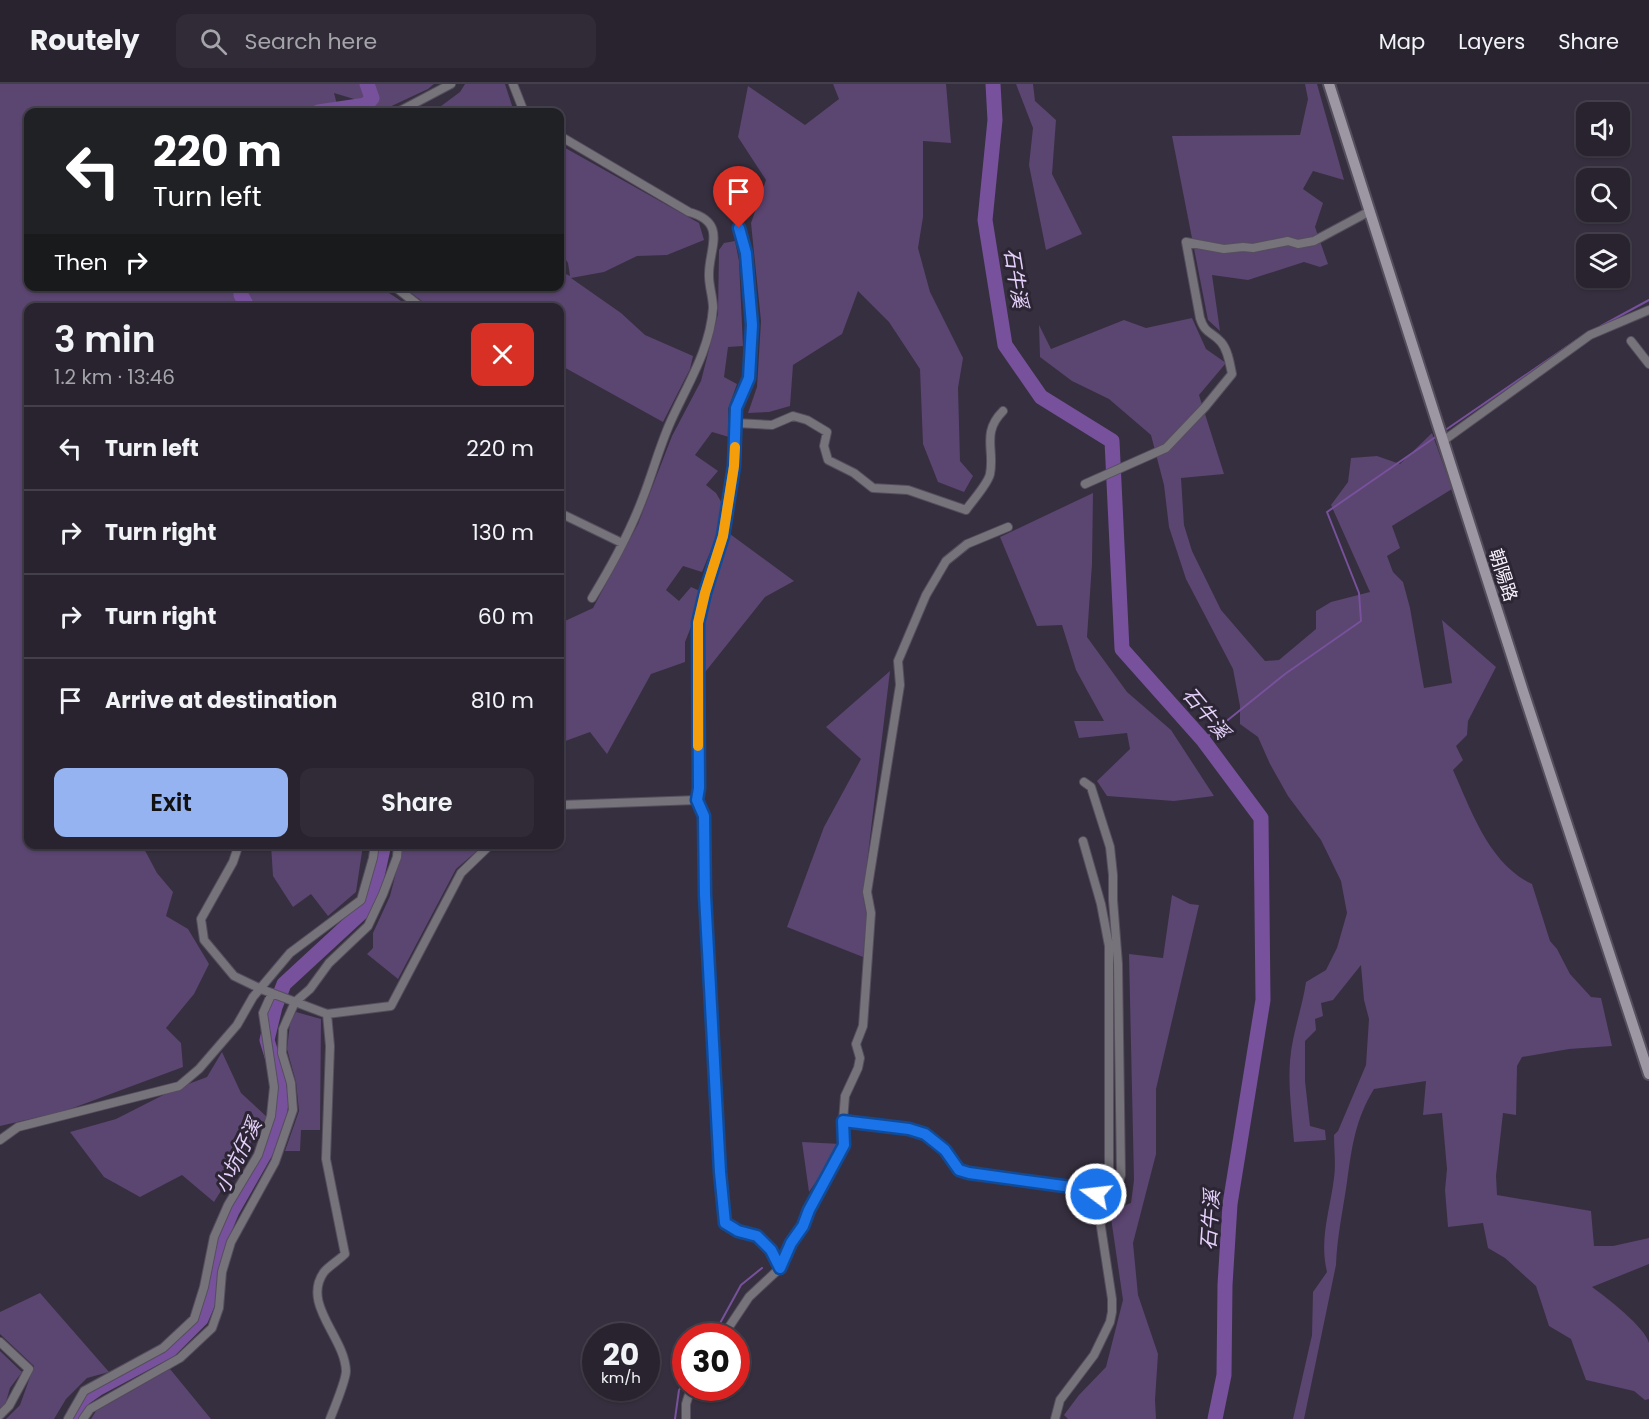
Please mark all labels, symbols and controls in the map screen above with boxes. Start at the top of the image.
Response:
search box [176,14,596,68]
text: Routely [30,21,140,60]
icon: search [197,25,230,58]
text: Search here [245,26,377,57]
text: Map [1379,27,1425,56]
text: Layers [1458,27,1525,56]
text: Share [1558,27,1619,56]
map controls [1576,102,1630,288]
button: sound [1576,102,1630,156]
text: 220 m [153,122,282,181]
icon: left [54,132,132,210]
pin [713,166,764,228]
button: search [1576,168,1630,222]
icon: arrive [722,175,755,208]
text: Turn left [153,178,262,215]
button: layers [1576,234,1630,288]
icon: right [120,246,153,279]
water label: 石牛溪 [997,246,1035,313]
text: Then [54,247,108,278]
text: 3 min [54,314,156,365]
button: close [471,323,534,386]
text: 1.2 km · 13:46 [54,363,175,391]
icon: left [54,432,87,465]
text: Turn left [105,433,199,464]
text: 220 m [466,433,534,464]
icon: right [54,516,87,549]
text: Turn right [105,517,216,548]
text: 130 m [472,517,534,548]
street label: 朝陽路 [1483,545,1524,604]
icon: right [54,600,87,633]
text: Turn right [105,601,216,632]
text: 60 m [478,601,534,632]
water label: 石牛溪 [1176,681,1238,747]
icon: arrive [54,684,87,717]
text: Arrive at destination [105,685,337,716]
text: 810 m [471,685,534,716]
button: Exit [54,768,288,837]
button: Share [300,768,534,837]
water label: 小坑仔溪 [208,1111,269,1198]
position arrow [1064,1162,1128,1226]
water label: 石牛溪 [1194,1186,1226,1251]
speed limit sign: 30 [672,1323,750,1401]
text: 20 [603,1333,639,1376]
text: km/h [601,1367,641,1388]

